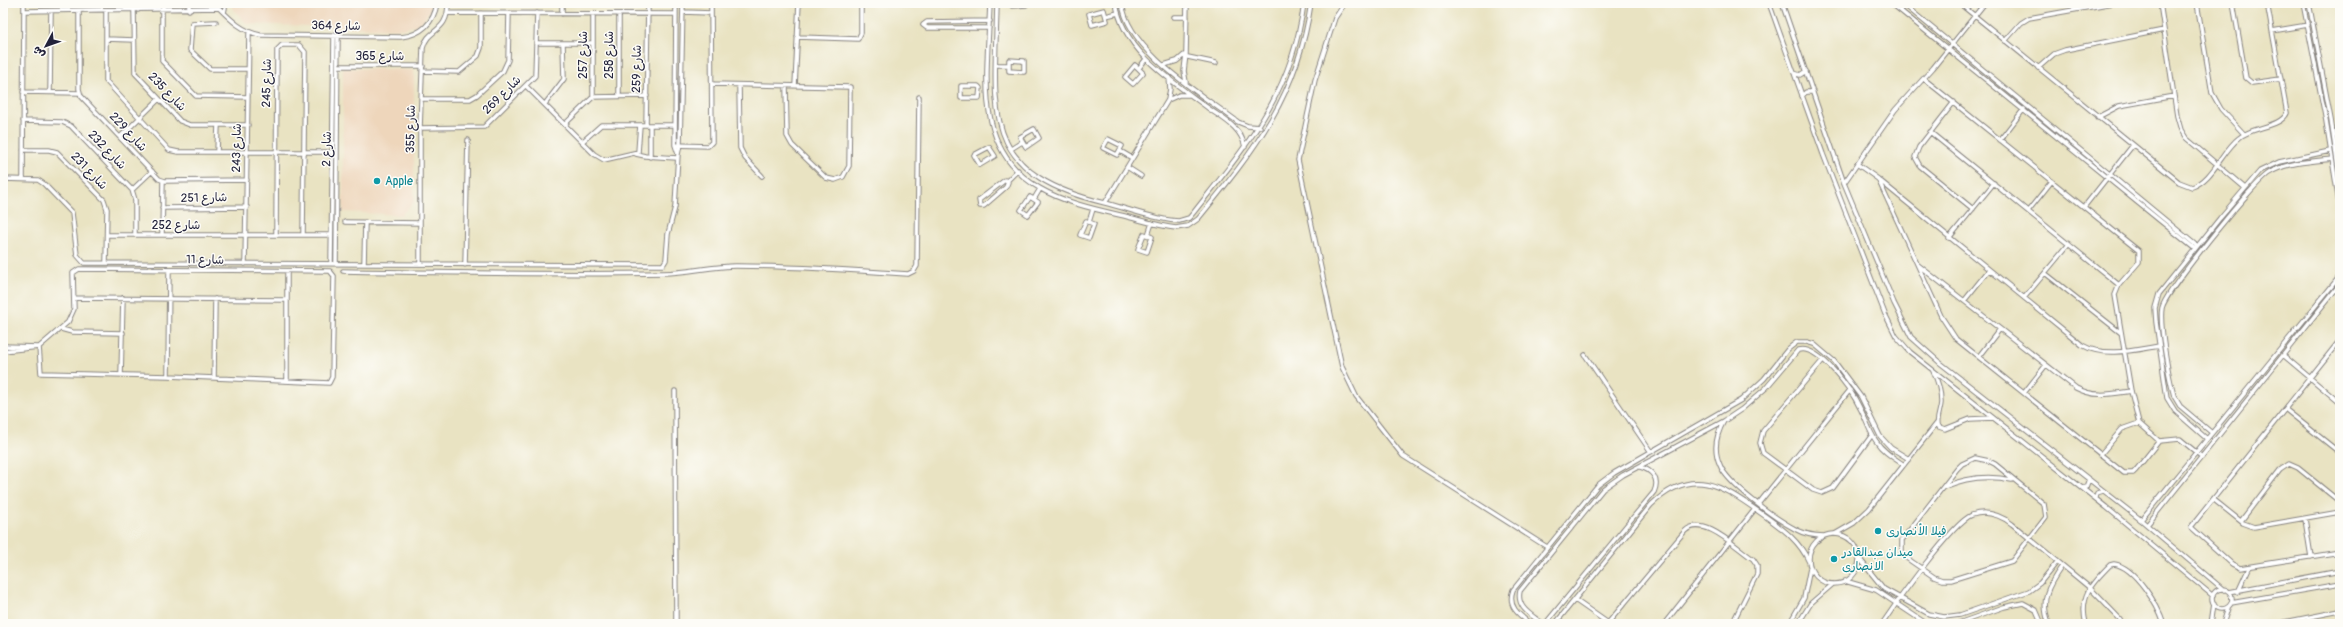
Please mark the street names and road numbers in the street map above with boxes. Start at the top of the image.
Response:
street label: شارع 364 [311,18,361,35]
street label: شارع 257 [576,31,592,79]
street label: شارع 258 [602,31,618,79]
street label: شارع 259 [629,45,646,93]
street label: شارع 365 [356,49,404,65]
street label: شارع 245 [259,58,276,108]
street label: شارع 235 [144,69,189,115]
street label: شارع 269 [480,73,525,118]
street label: شارع 355 [403,105,420,153]
street label: شارع 229 [105,109,150,155]
street label: شارع 243 [229,123,246,173]
street label: شارع 232 [84,127,129,173]
street label: شارع 2 [319,131,336,167]
street label: شارع 231 [67,149,110,194]
street label: شارع 251 [181,190,227,207]
street label: شارع 252 [152,218,200,234]
street label: شارع 11 [186,252,224,269]

